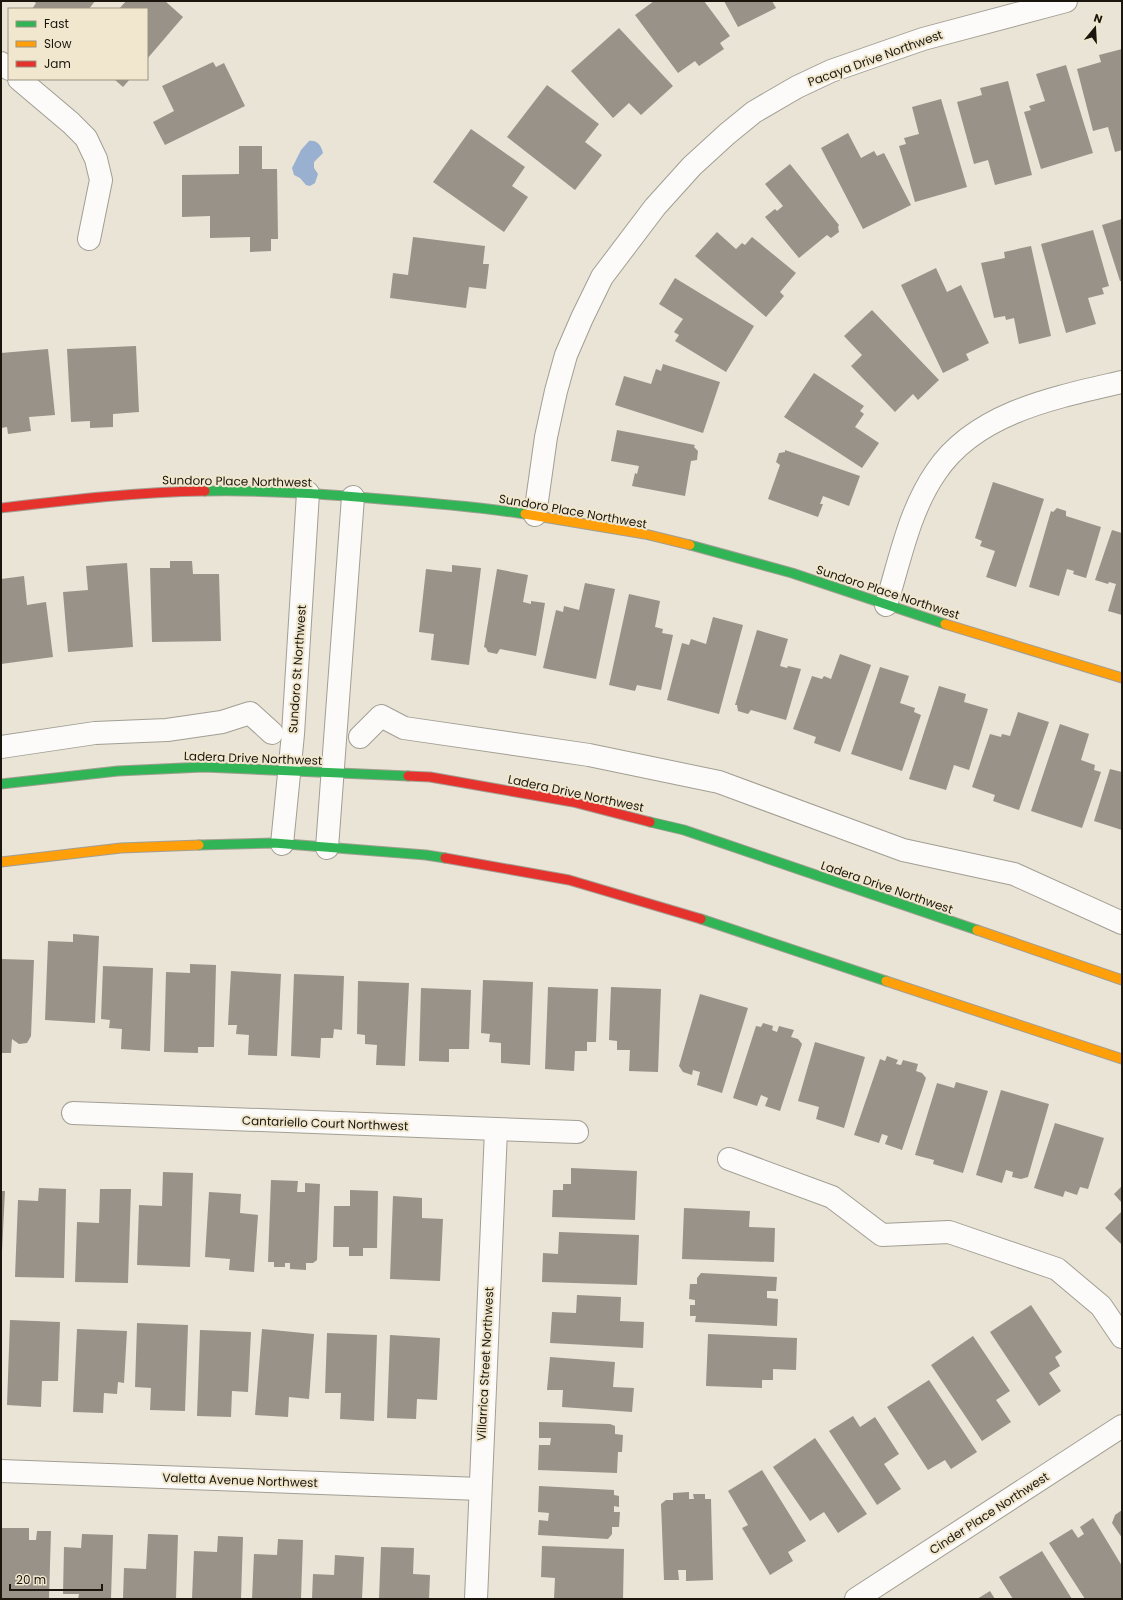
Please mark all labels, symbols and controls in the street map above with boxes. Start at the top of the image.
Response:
legend [8,8,148,80]
north arrow [1075,8,1115,48]
text: N [1092,10,1105,27]
text: Fast [44,15,69,32]
street label: Pacaya Drive Northwest [805,26,945,90]
text: Slow [44,35,72,52]
text: Jam [44,55,71,72]
street label: Sundoro Place Northwest [162,471,312,491]
street label: Sundoro Place Northwest [498,490,648,532]
street label: Sundoro Place Northwest [814,561,962,623]
street label: Sundoro St Northwest [284,604,310,734]
street label: Ladera Drive Northwest [184,747,322,769]
street label: Ladera Drive Northwest [507,770,645,816]
street label: Ladera Drive Northwest [819,856,955,918]
street label: Cantariello Court Northwest [242,1112,408,1134]
street label: Villarrica Street Northwest [472,1286,498,1442]
street label: Cinder Place Northwest [926,1468,1052,1558]
street label: Valetta Avenue Northwest [162,1469,318,1491]
scale bar [10,1566,102,1592]
text: 20 m [16,1571,46,1588]

